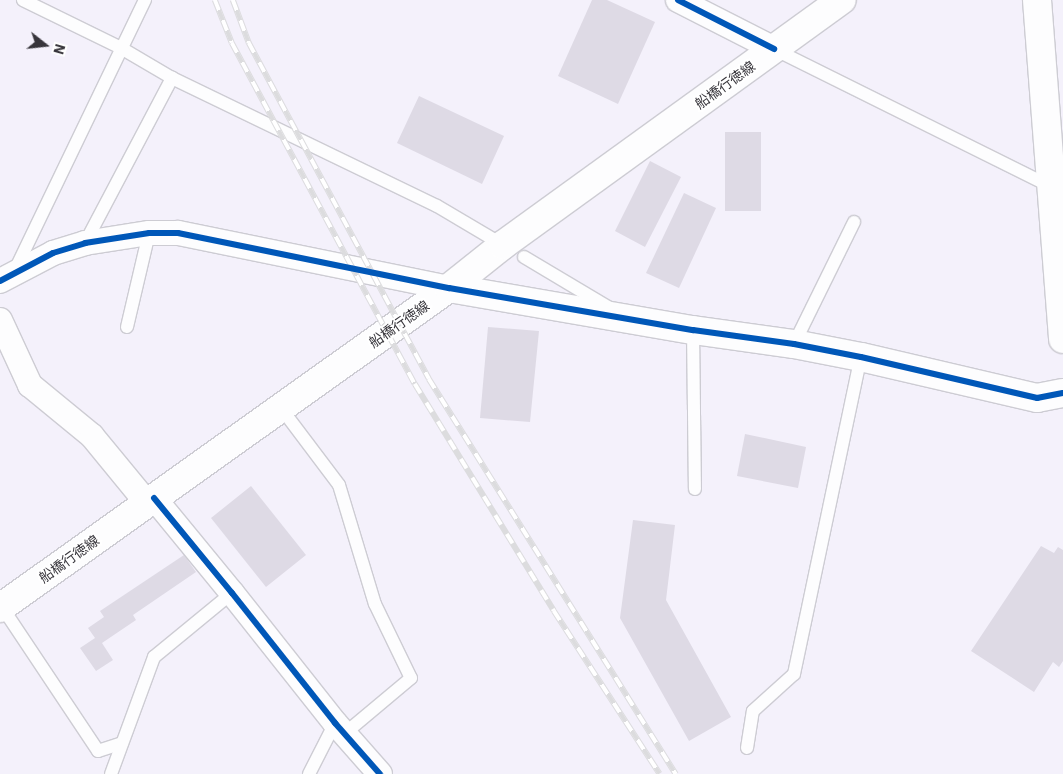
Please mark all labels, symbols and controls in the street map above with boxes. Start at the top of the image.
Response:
north arrow [20,20,70,70]
text: N [49,42,69,56]
street label: 船橋行徳線 [692,58,758,112]
street label: 船橋行徳線 [366,297,432,351]
street label: 船橋行徳線 [36,532,102,586]

